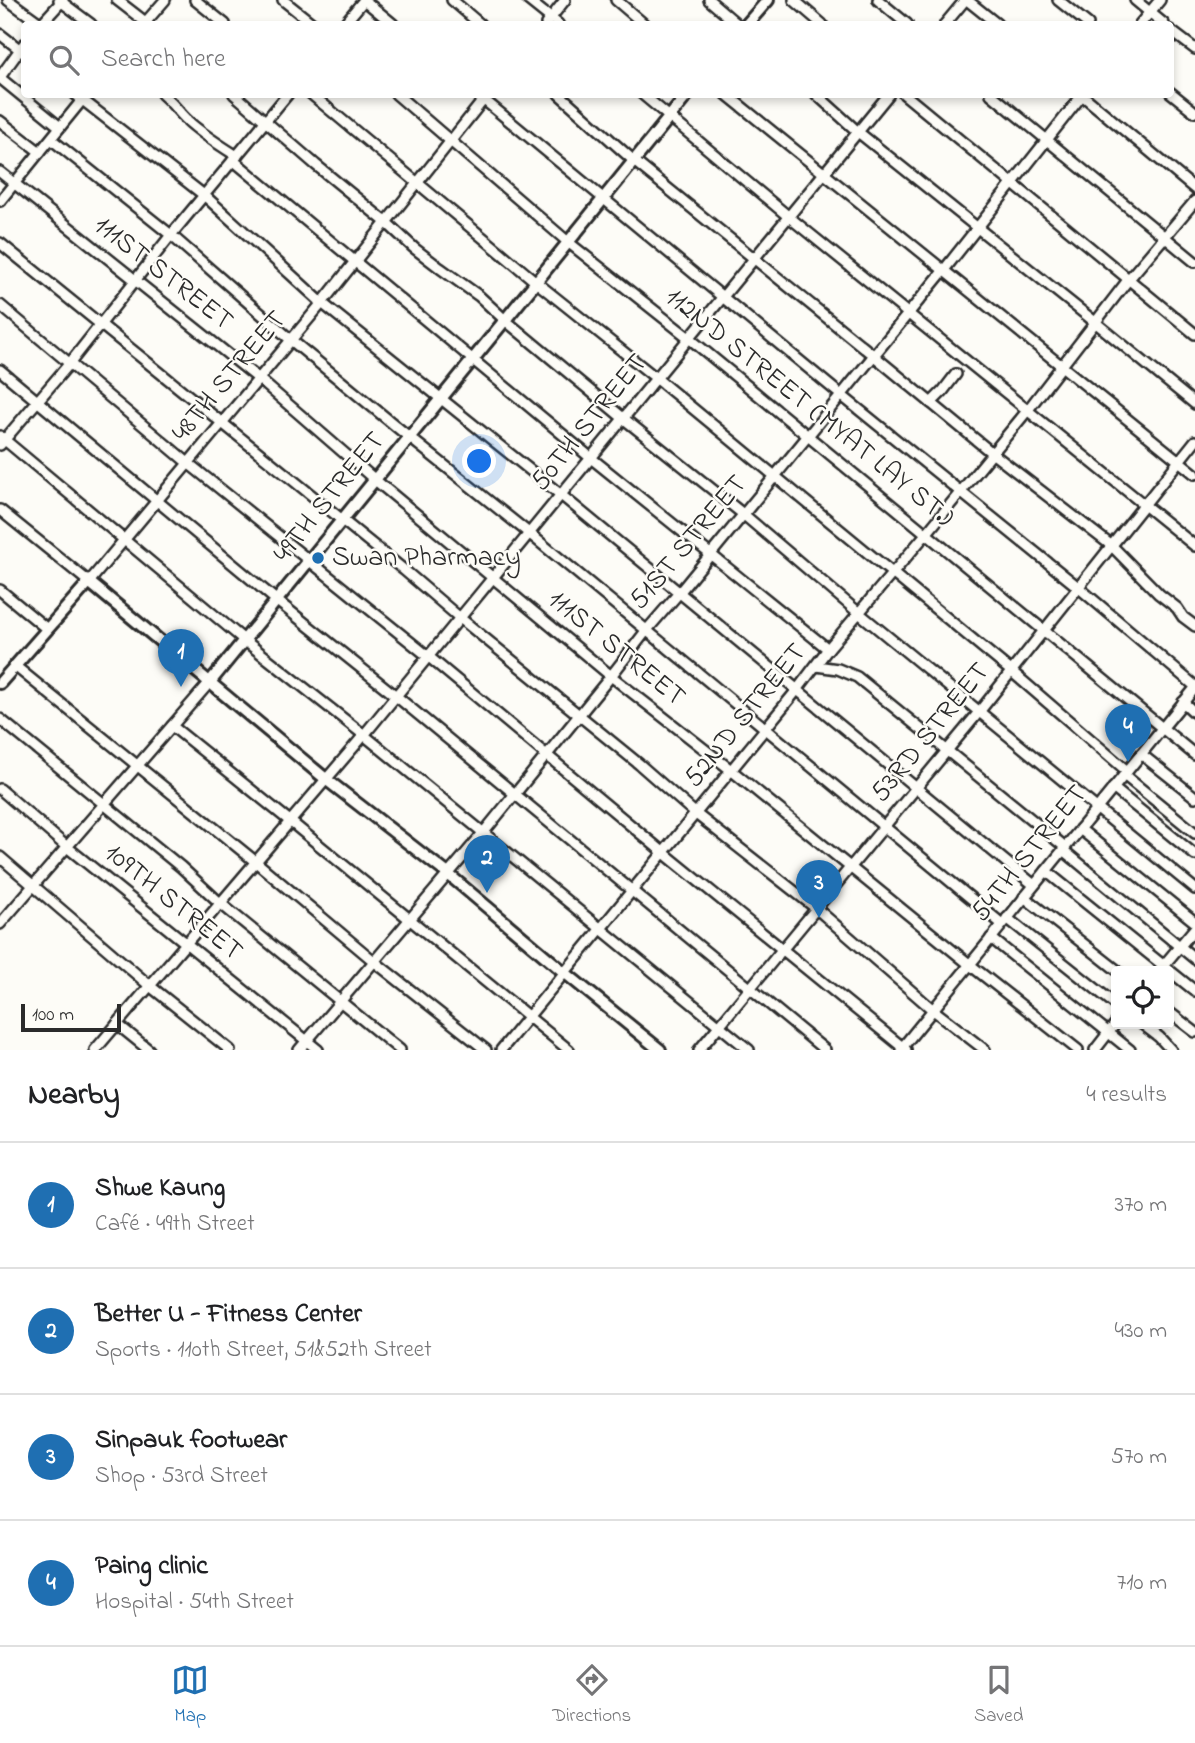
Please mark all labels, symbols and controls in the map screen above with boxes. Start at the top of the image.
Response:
search box [21,21,1174,98]
icon: search [45,41,83,79]
text: Search here [101,41,226,79]
street label: 111ST STREET [84,206,242,342]
street label: 112ND STREET (MYAT LAY ST.) [655,278,963,538]
street label: 48TH STREET [163,302,297,452]
street label: 50TH STREET [522,345,658,501]
street label: 49TH STREET [264,423,396,573]
your location [462,444,496,478]
street label: 51ST STREET [620,466,758,620]
place label: Swan Pharmacy [332,538,521,579]
marker: Swan Pharmacy [310,550,326,566]
street label: 111ST STREET [538,580,694,718]
pin: 1 [158,629,204,687]
street label: 52ND STREET [675,635,817,797]
street label: 53RD STREET [862,654,1000,812]
pin: 4 [1105,704,1151,762]
street label: 54TH STREET [962,776,1098,932]
street label: 109TH STREET [95,834,251,972]
pin: 2 [464,835,510,893]
pin: 3 [796,860,842,918]
map controls [1111,966,1174,1029]
button: locate [1111,966,1174,1029]
scale bar [21,1001,121,1033]
text: 100 m [32,1002,74,1029]
text: Nearby [28,1074,120,1118]
text: 4 results [1086,1079,1167,1112]
text: Shwe Kaung [95,1170,225,1208]
text: 1 [47,1189,55,1222]
text: 370 m [1114,1189,1167,1222]
text: Café · 49th Street [95,1208,255,1241]
text: Better U - Fitness Center [95,1296,362,1334]
text: 2 [45,1315,57,1348]
text: 430 m [1114,1315,1167,1348]
text: Sports · 110th Street, 51&52th Street [95,1334,432,1367]
text: Sinpauk footwear [95,1422,287,1460]
text: 3 [46,1441,56,1474]
text: 570 m [1111,1441,1167,1474]
text: Shop · 53rd Street [95,1460,268,1493]
text: Paing clinic [95,1548,208,1586]
text: 4 [46,1567,56,1600]
text: 710 m [1117,1567,1167,1600]
text: Hospital · 54th Street [95,1586,294,1619]
tab: Map [171,1661,209,1730]
tab: Directions [552,1661,631,1730]
tab: Saved [974,1661,1024,1730]

